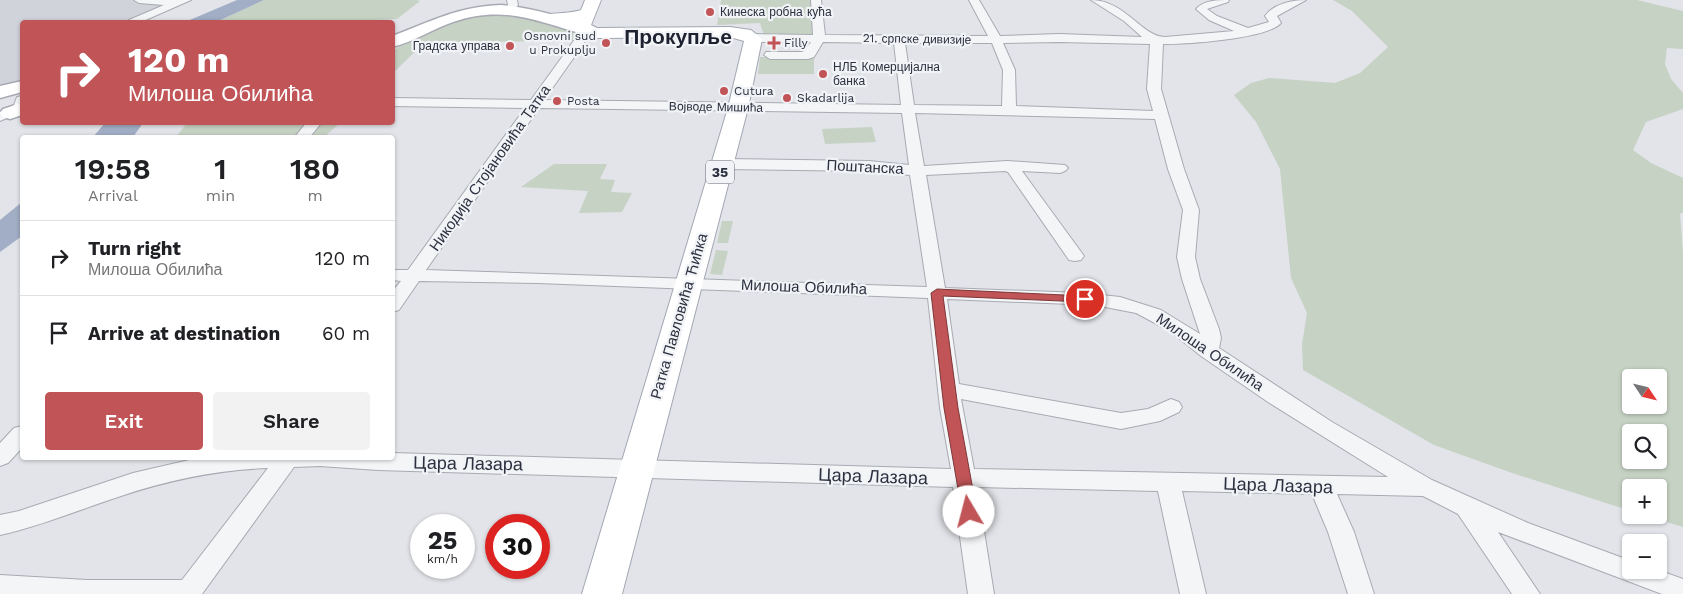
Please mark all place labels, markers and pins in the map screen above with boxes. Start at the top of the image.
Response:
place label: Кинеска робна кућа [720,5,832,19]
marker: Кинеска робна кућа [704,6,716,18]
place label: Osnovni sud u Prokuplju [524,29,596,57]
place label: Filly [784,36,809,50]
marker: Osnovni sud u Prokuplju [600,37,612,49]
marker: Filly [768,37,780,49]
place label: Градска управа [413,39,500,53]
marker: Градска управа [504,40,516,52]
place label: НЛБ Комерцијална банка [833,60,940,88]
marker: НЛБ Комерцијална банка [817,68,829,80]
place label: Cutura [734,84,774,98]
marker: Cutura [718,85,730,97]
place label: Skadarlija [797,91,854,105]
marker: Skadarlija [781,92,793,104]
place label: Posta [567,94,600,108]
marker: Posta [551,95,563,107]
pin [1064,278,1106,320]

